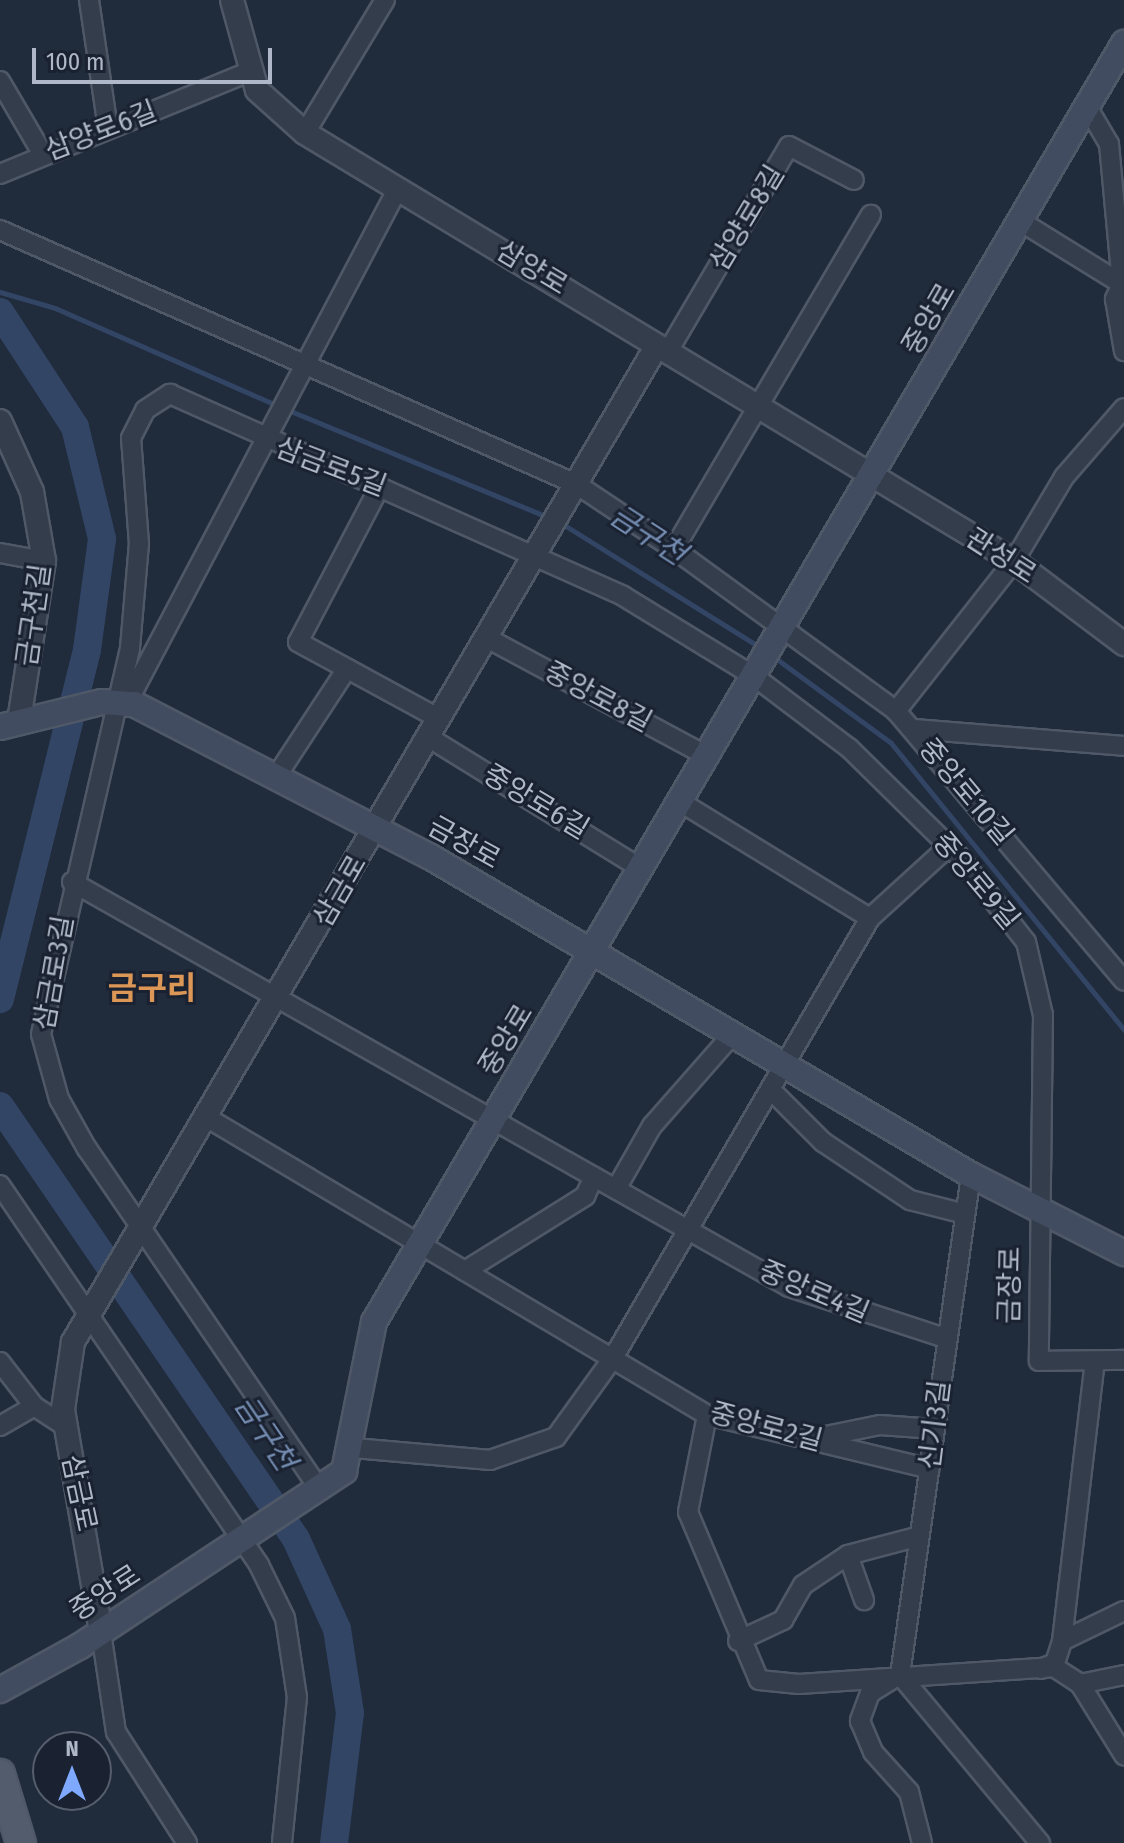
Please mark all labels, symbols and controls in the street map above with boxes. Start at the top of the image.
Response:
scale bar [36,32,276,82]
text: 100 m [46,48,104,76]
street label: 삼양로6길 [40,94,162,168]
street label: 삼양로8길 [702,159,792,277]
street label: 삼양로 [490,234,574,302]
street label: 중앙로 [895,277,963,361]
street label: 삼금로5길 [271,431,391,503]
water label: 금구천 [603,497,693,573]
street label: 관성로 [959,521,1043,591]
street label: 금구천길 [10,562,58,668]
street label: 중앙로8길 [538,655,658,739]
street label: 중앙로10길 [912,732,1020,852]
street label: 중앙로6길 [477,757,595,847]
street label: 금장로 [422,810,506,876]
street label: 중앙로9길 [926,826,1026,936]
street label: 삼금로 [306,849,374,933]
street label: 삼금로3길 [27,913,81,1033]
district label: 금구리 [108,969,196,1007]
street label: 중앙로 [472,998,540,1082]
street label: 금장로 [993,1246,1027,1324]
street label: 중앙로4길 [754,1254,874,1330]
street label: 신기3길 [913,1378,957,1472]
water label: 금구천 [227,1389,303,1477]
street label: 중앙로2길 [706,1396,826,1458]
street label: 삼금로 [55,1452,103,1534]
street label: 중앙로 [63,1558,147,1628]
north arrow [32,1731,112,1811]
text: N [65,1735,79,1762]

